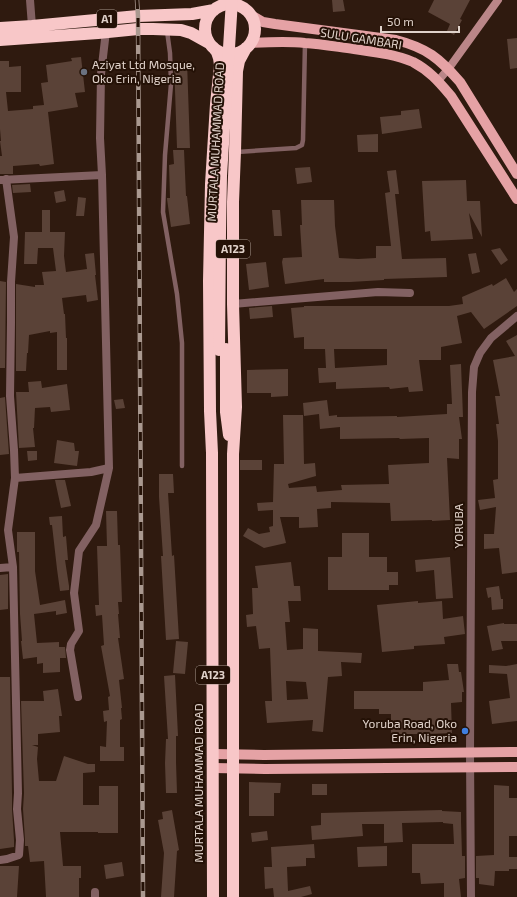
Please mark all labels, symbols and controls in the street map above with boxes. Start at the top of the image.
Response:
scale bar [381,8,459,34]
road number: A1 [97,10,117,28]
text: 50 m [387,14,414,28]
street label: SULU GAMBARI [319,25,403,51]
place label: Aziyat Ltd Mosque, Oko Erin, Nigeria [92,57,195,85]
street label: MURTALA MUHAMMAD ROAD [204,62,226,222]
marker: Aziyat Ltd Mosque, Oko Erin, Nigeria [79,67,89,77]
road number: A123 [216,240,250,258]
street label: YORUBA [451,503,465,548]
road number: A123 [196,666,230,684]
street label: MURTALA MUHAMMAD ROAD [191,703,205,863]
place label: Yoruba Road, Oko Erin, Nigeria [363,716,457,744]
marker: Yoruba Road, Oko Erin, Nigeria [460,726,470,736]

